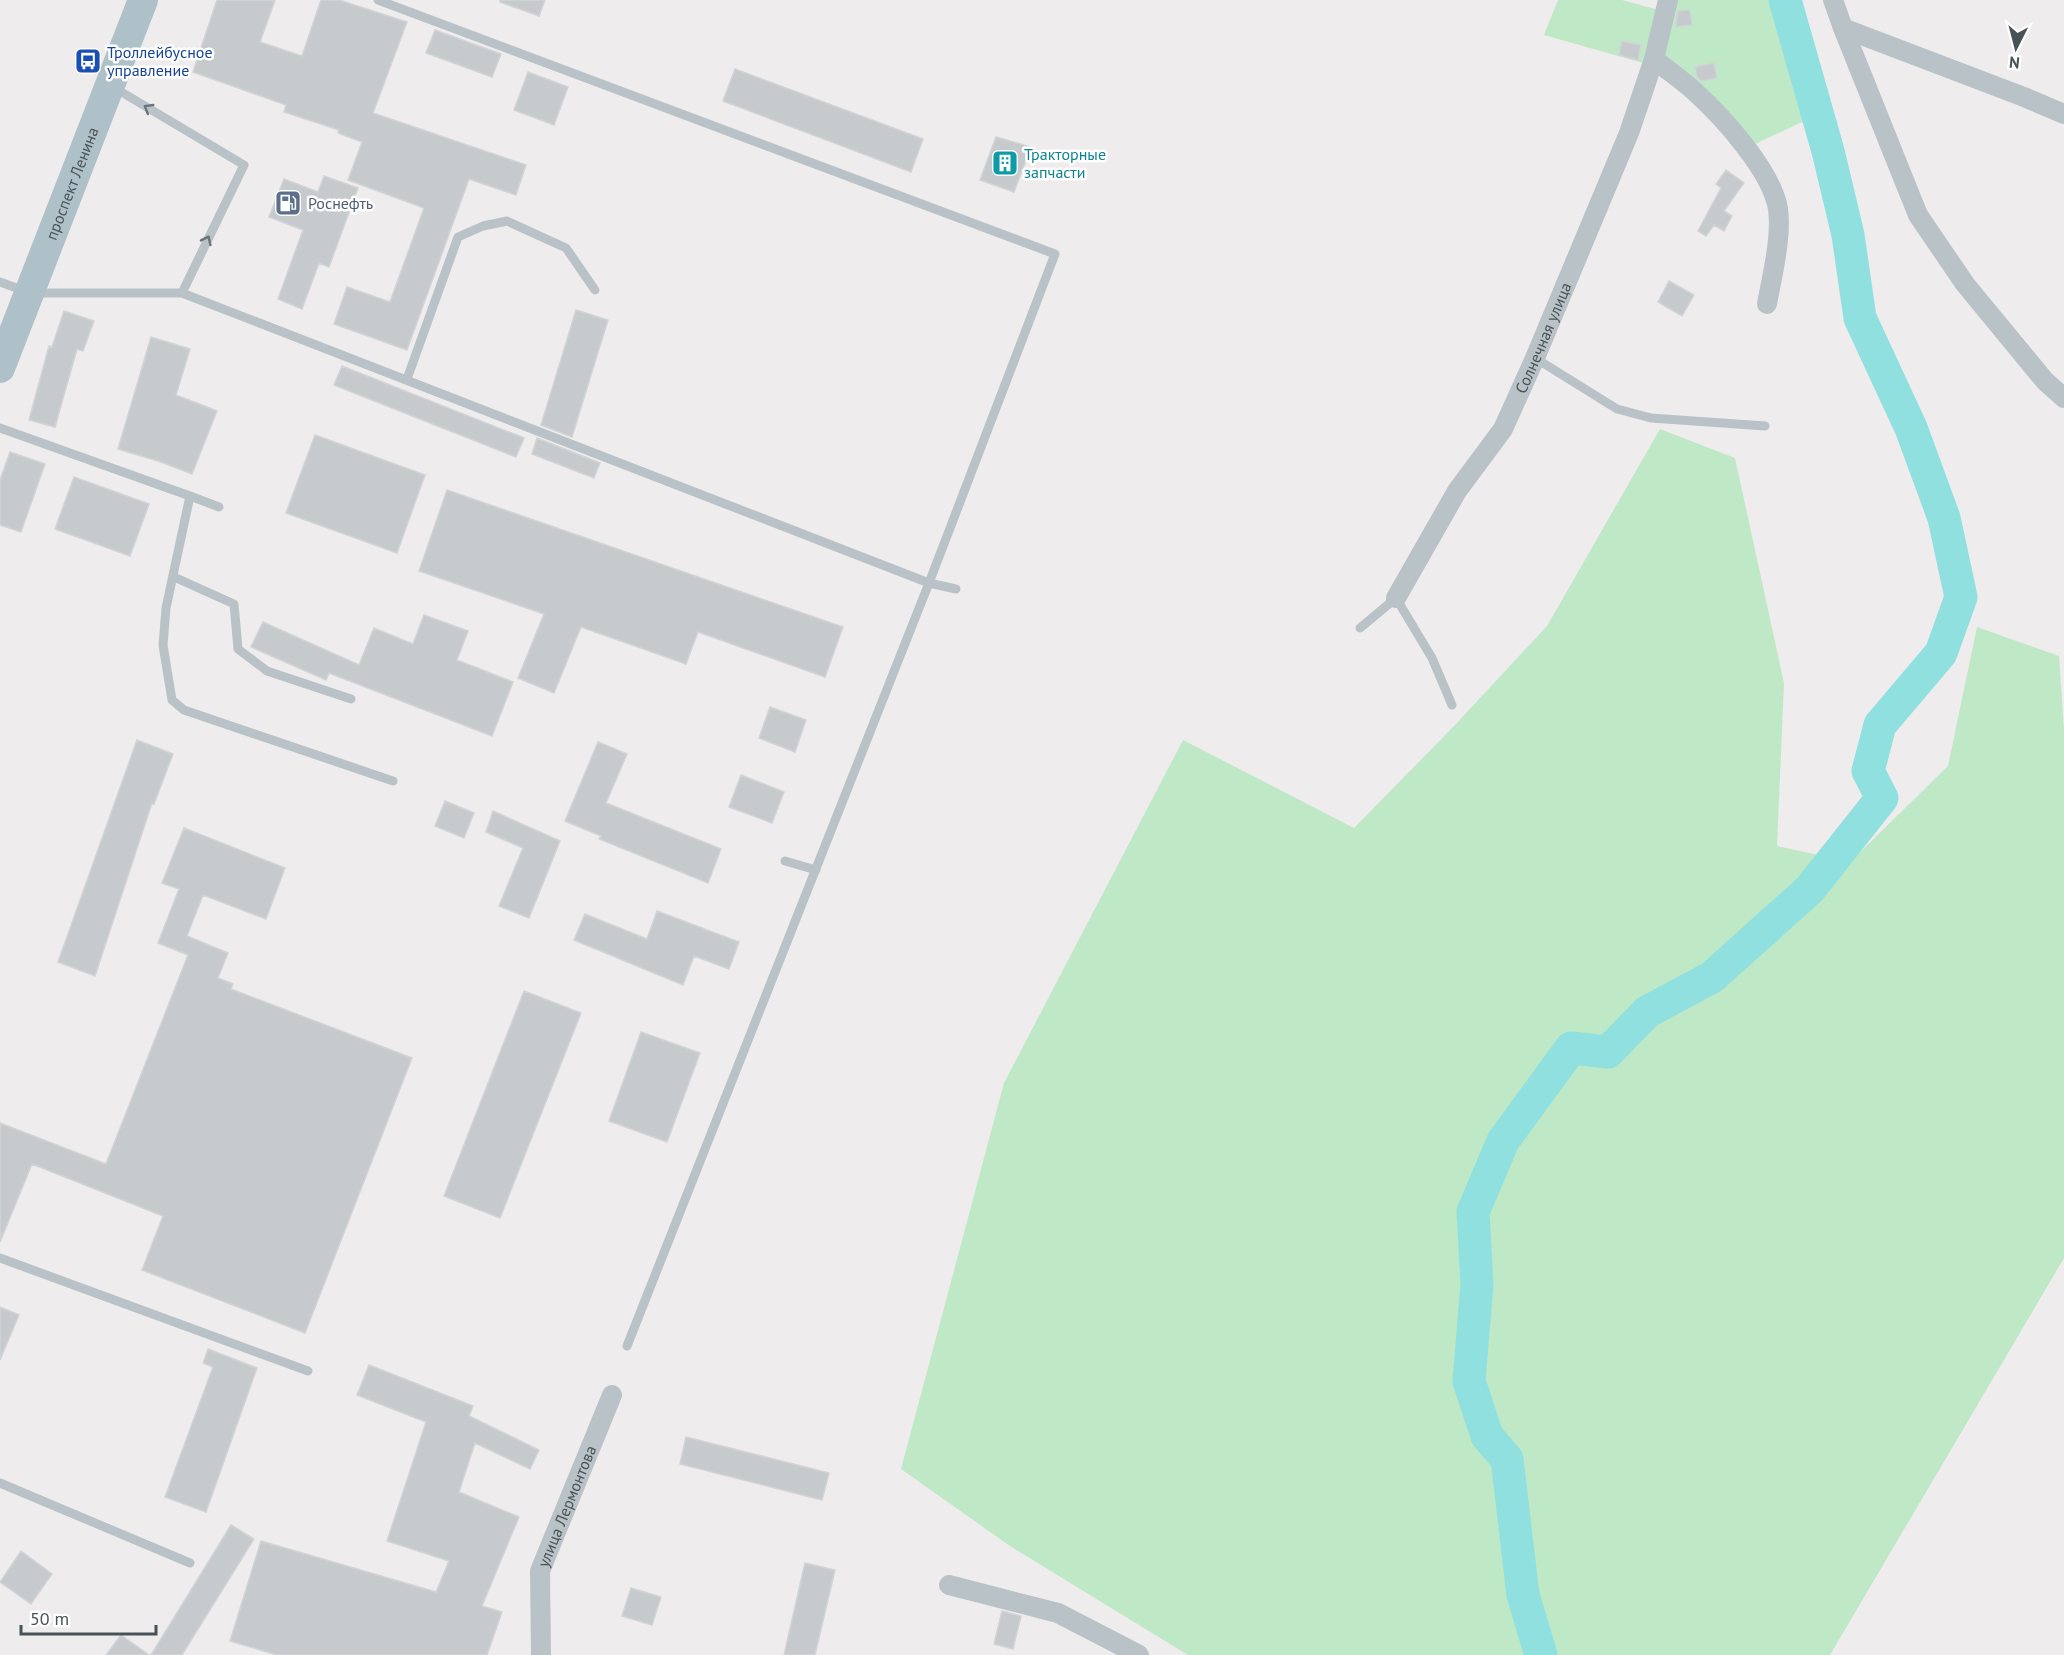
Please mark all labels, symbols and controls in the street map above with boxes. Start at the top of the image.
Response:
north arrow [1986,18,2046,78]
place label: Троллейбусное управление [107,42,213,80]
bus stop icon: Троллейбусное управление [73,46,103,76]
text: N [2008,52,2021,73]
one-way arrow [144,104,154,115]
street label: проспект Ленина [41,124,103,243]
place label: Тракторные запчасти [1024,144,1106,182]
building icon: Тракторные запчасти [990,148,1020,178]
fuel station icon: Роснефть [273,188,303,218]
place label: Роснефть [308,193,373,213]
one-way arrow [200,236,212,247]
street label: Солнечная улица [1510,279,1576,397]
street label: улица Лермонтова [533,1442,600,1570]
scale bar [21,1598,156,1636]
text: 50 m [30,1607,69,1630]

